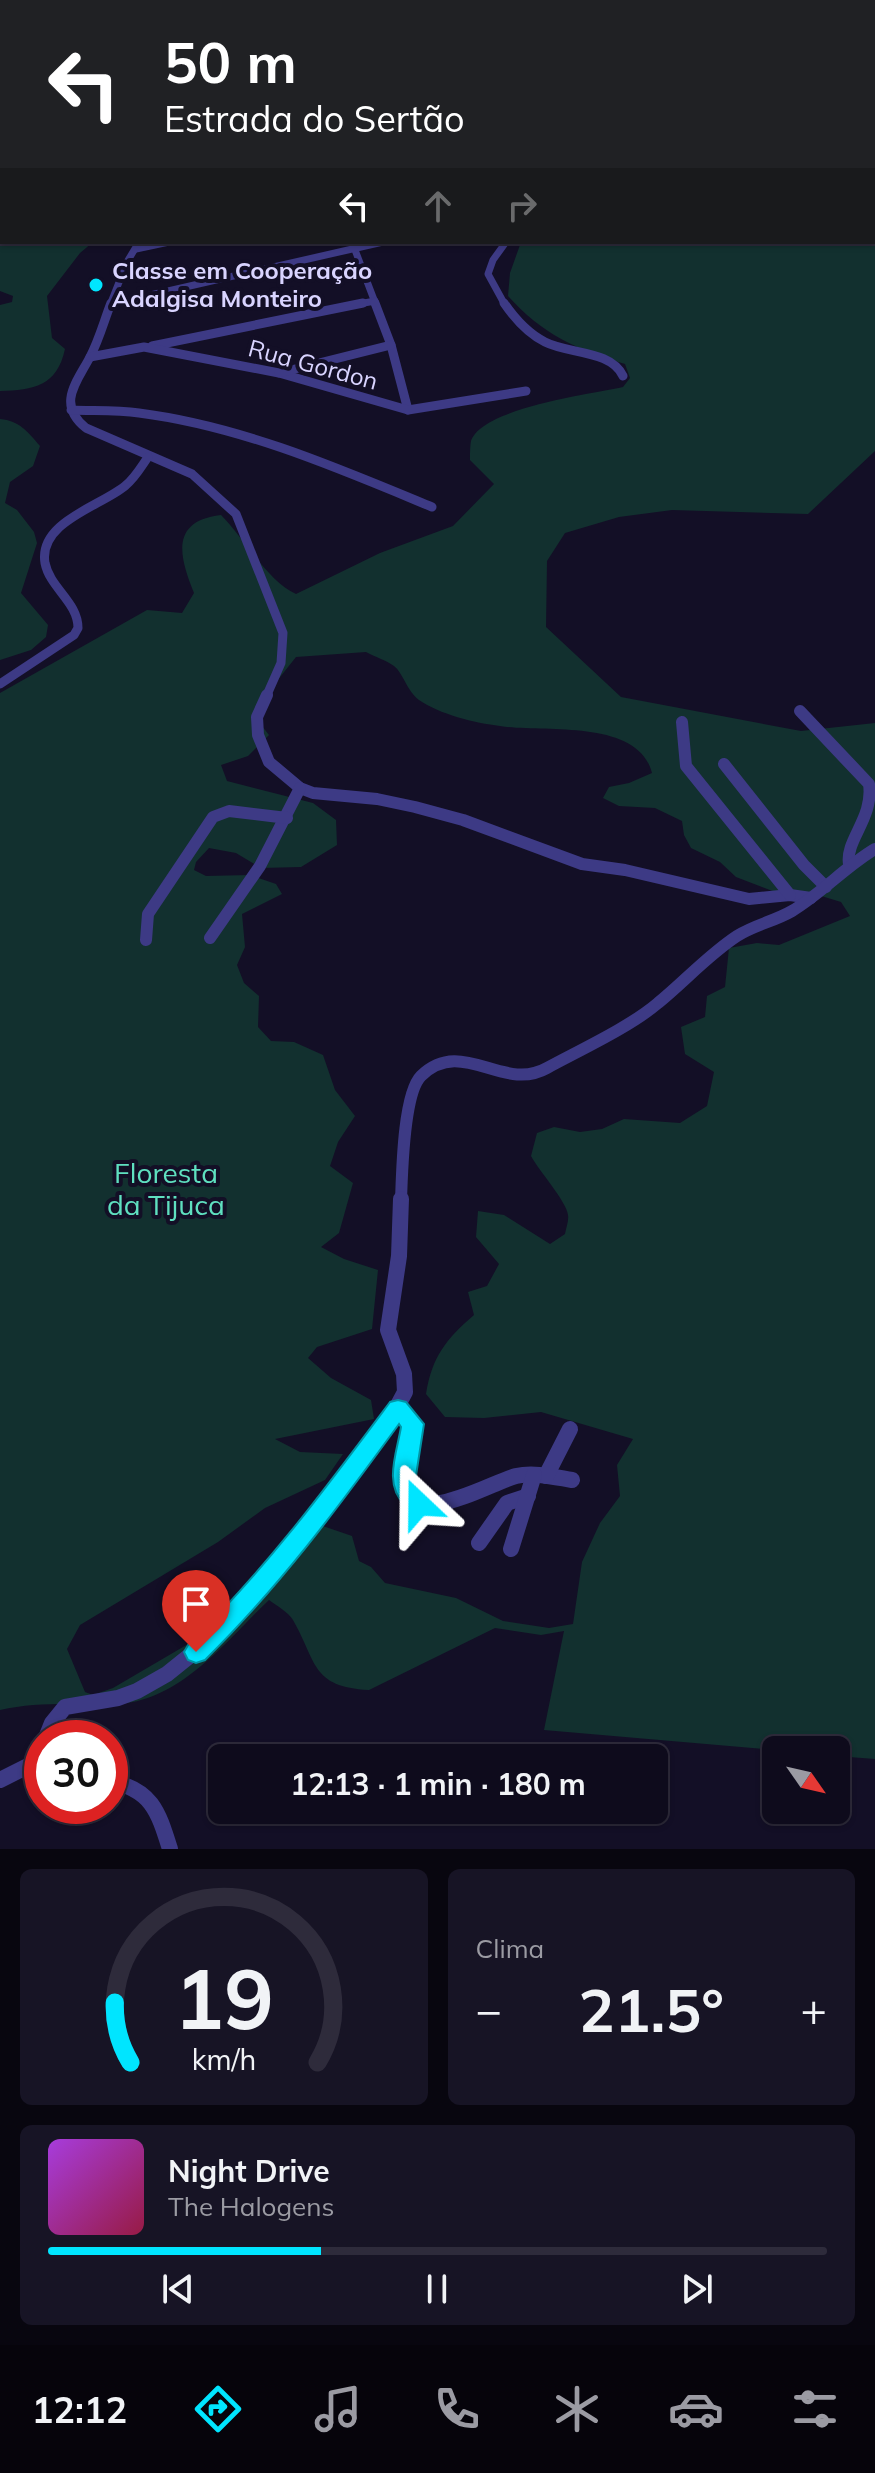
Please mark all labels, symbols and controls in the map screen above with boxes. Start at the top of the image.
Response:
text: 50 m [164,27,297,97]
icon: left [32,32,136,136]
text: Estrada do Sertão [164,96,465,141]
icon: left [332,184,376,228]
icon: ahead [416,184,460,228]
icon: right [500,184,544,228]
place label: Classe em Cooperação Adalgisa Monteiro [112,255,372,313]
marker: Classe em Cooperação Adalgisa Monteiro [87,276,105,294]
street label: Rua Gordon [245,332,381,396]
park label: Floresta da Tijuca [107,1155,225,1222]
position arrow [377,1462,461,1546]
pin [162,1570,230,1652]
icon: arrive [174,1582,218,1626]
speed limit sign: 30 [24,1720,128,1824]
north arrow [762,1736,850,1824]
map controls [762,1736,850,1824]
text: 12:13 · 1 min · 180 m [290,1765,586,1803]
text: Clima [476,1932,544,1965]
text: 19 [174,1945,274,2050]
text: 21.5° [578,1972,724,2047]
text: − [476,1982,502,2037]
text: + [801,1982,827,2037]
text: km/h [191,2041,256,2077]
text: Night Drive [168,2152,330,2190]
text: The Halogens [168,2190,334,2223]
icon: previous [156,2267,200,2311]
icon: pause [415,2267,459,2311]
icon: next [675,2267,719,2311]
icon: directions [190,2381,246,2437]
icon: music [310,2381,366,2437]
icon: phone [429,2381,485,2437]
icon: climate [549,2381,605,2437]
icon: car [668,2381,724,2437]
icon: filters [787,2381,843,2437]
text: 12:12 [32,2387,127,2432]

